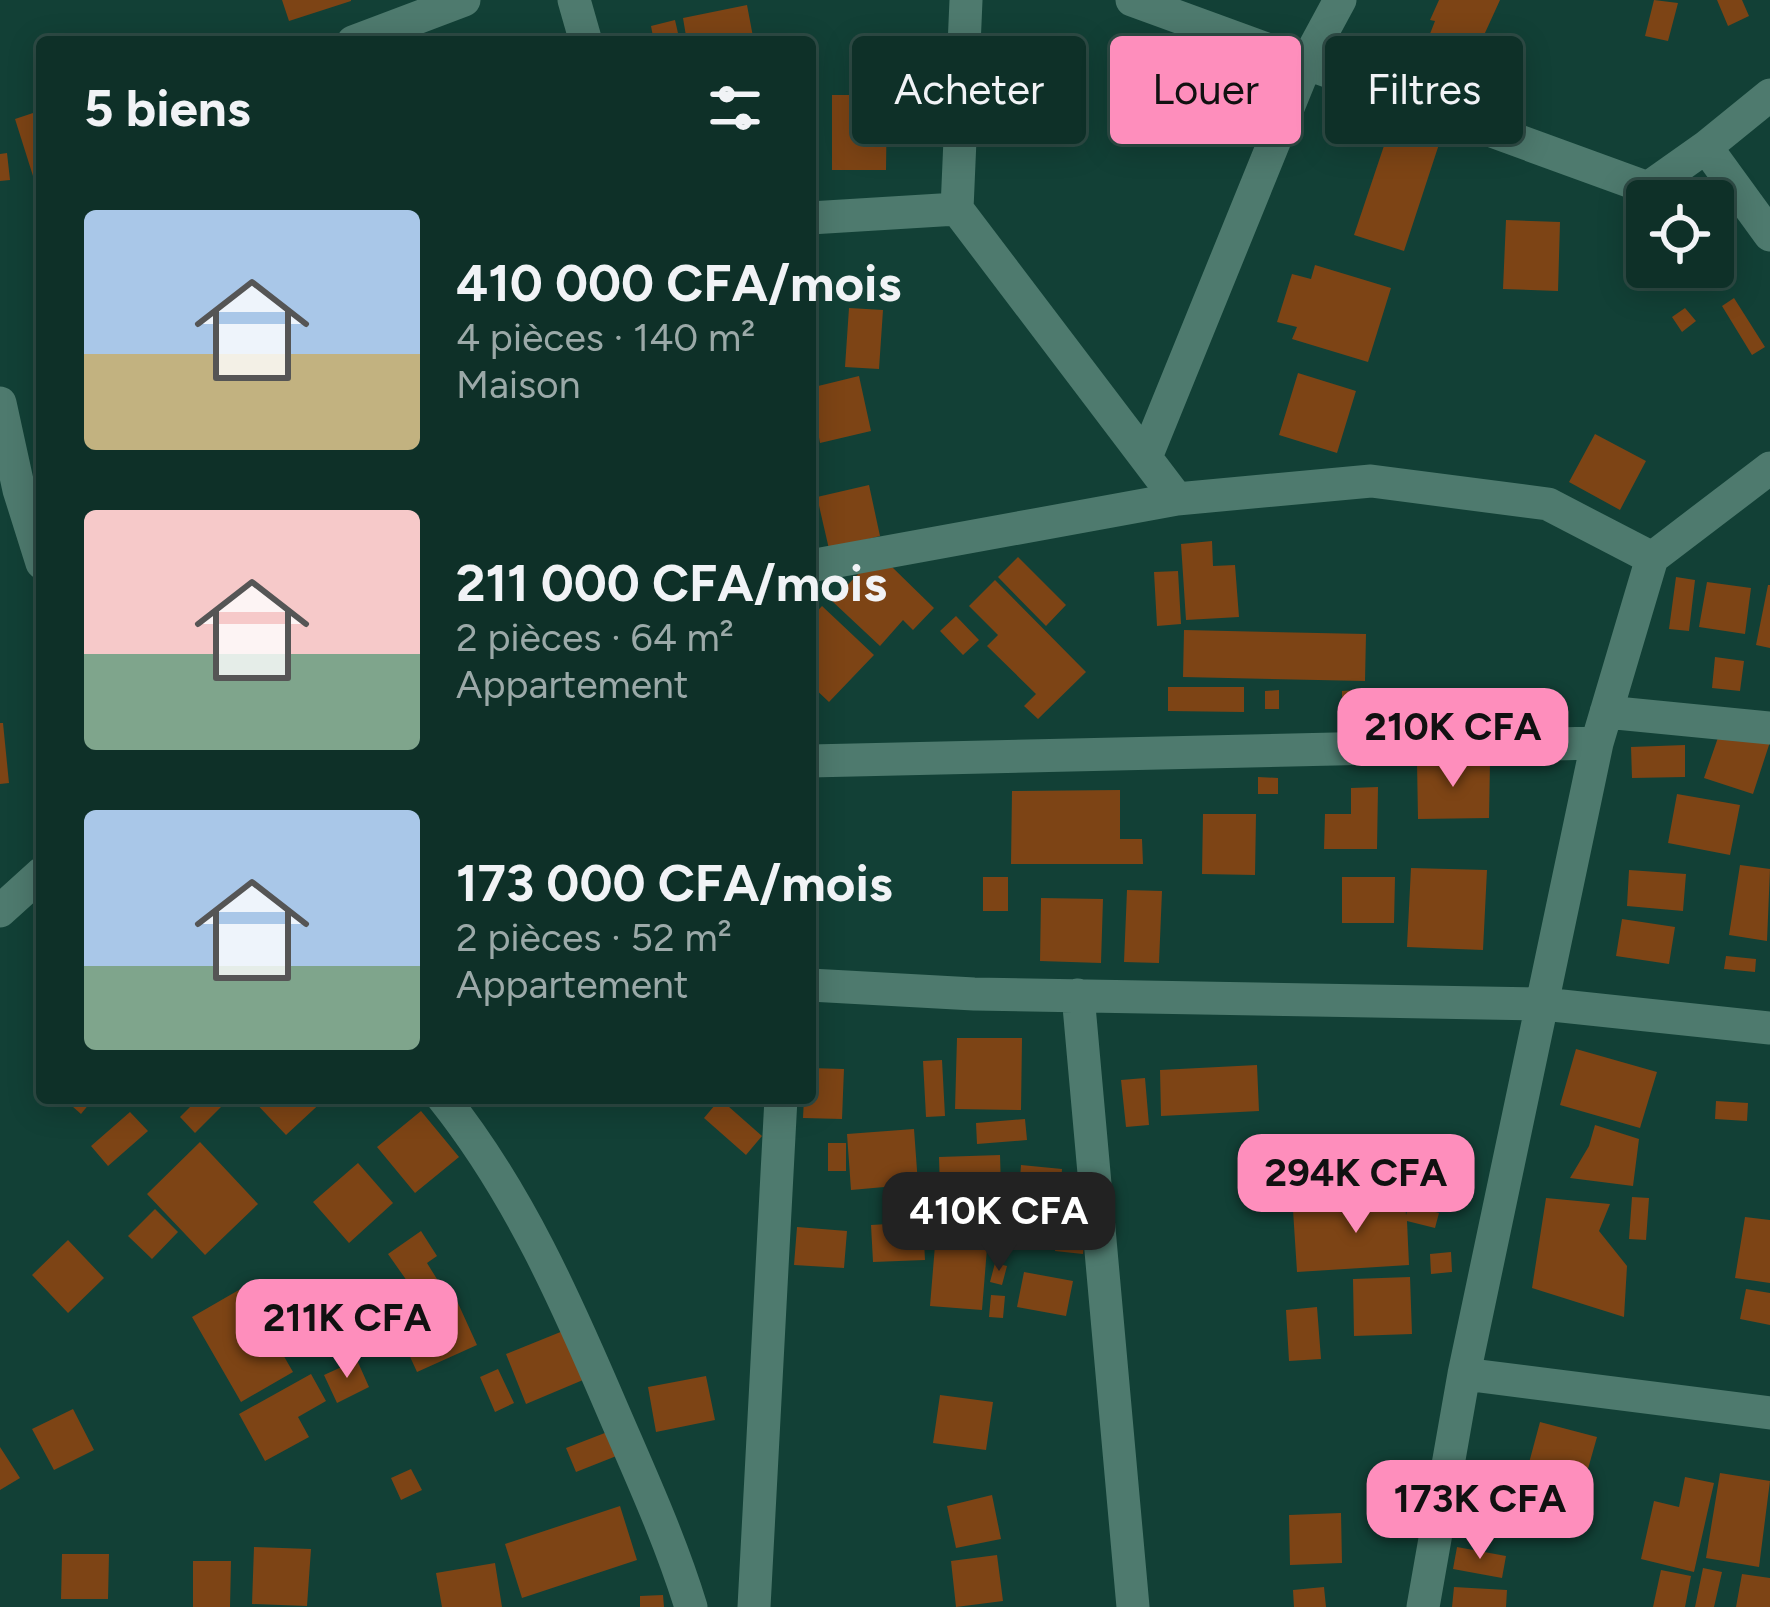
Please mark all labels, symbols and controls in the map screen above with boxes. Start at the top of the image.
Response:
chip: Acheter [852,36,1086,144]
chip: Louer [1110,36,1301,144]
chip: Filtres [1325,36,1523,144]
icon: filters [702,75,768,141]
text: 5 biens [84,78,251,139]
map controls [1626,180,1734,288]
button: locate [1626,180,1734,288]
text: 410 000 CFA/mois [456,253,901,314]
icon: home [180,258,324,402]
text: 4 pièces · 140 m² [456,314,755,361]
text: Maison [456,361,581,408]
text: 211 000 CFA/mois [456,553,887,614]
icon: home [180,558,324,702]
text: 2 pièces · 64 m² [456,614,734,661]
text: Appartement [456,661,689,708]
pin: 210K CFA [1329,688,1577,790]
text: 210K CFA [1364,703,1542,750]
text: 173 000 CFA/mois [456,853,893,914]
icon: home [180,858,324,1002]
text: 2 pièces · 52 m² [456,914,732,961]
text: Appartement [456,961,689,1008]
pin: 294K CFA [1232,1134,1480,1236]
text: 294K CFA [1265,1149,1447,1196]
pin: 410K CFA [875,1172,1123,1274]
text: 410K CFA [909,1187,1089,1234]
pin: 211K CFA [223,1279,471,1381]
text: 211K CFA [263,1294,431,1341]
pin: 173K CFA [1356,1460,1604,1562]
text: 173K CFA [1394,1475,1566,1522]

